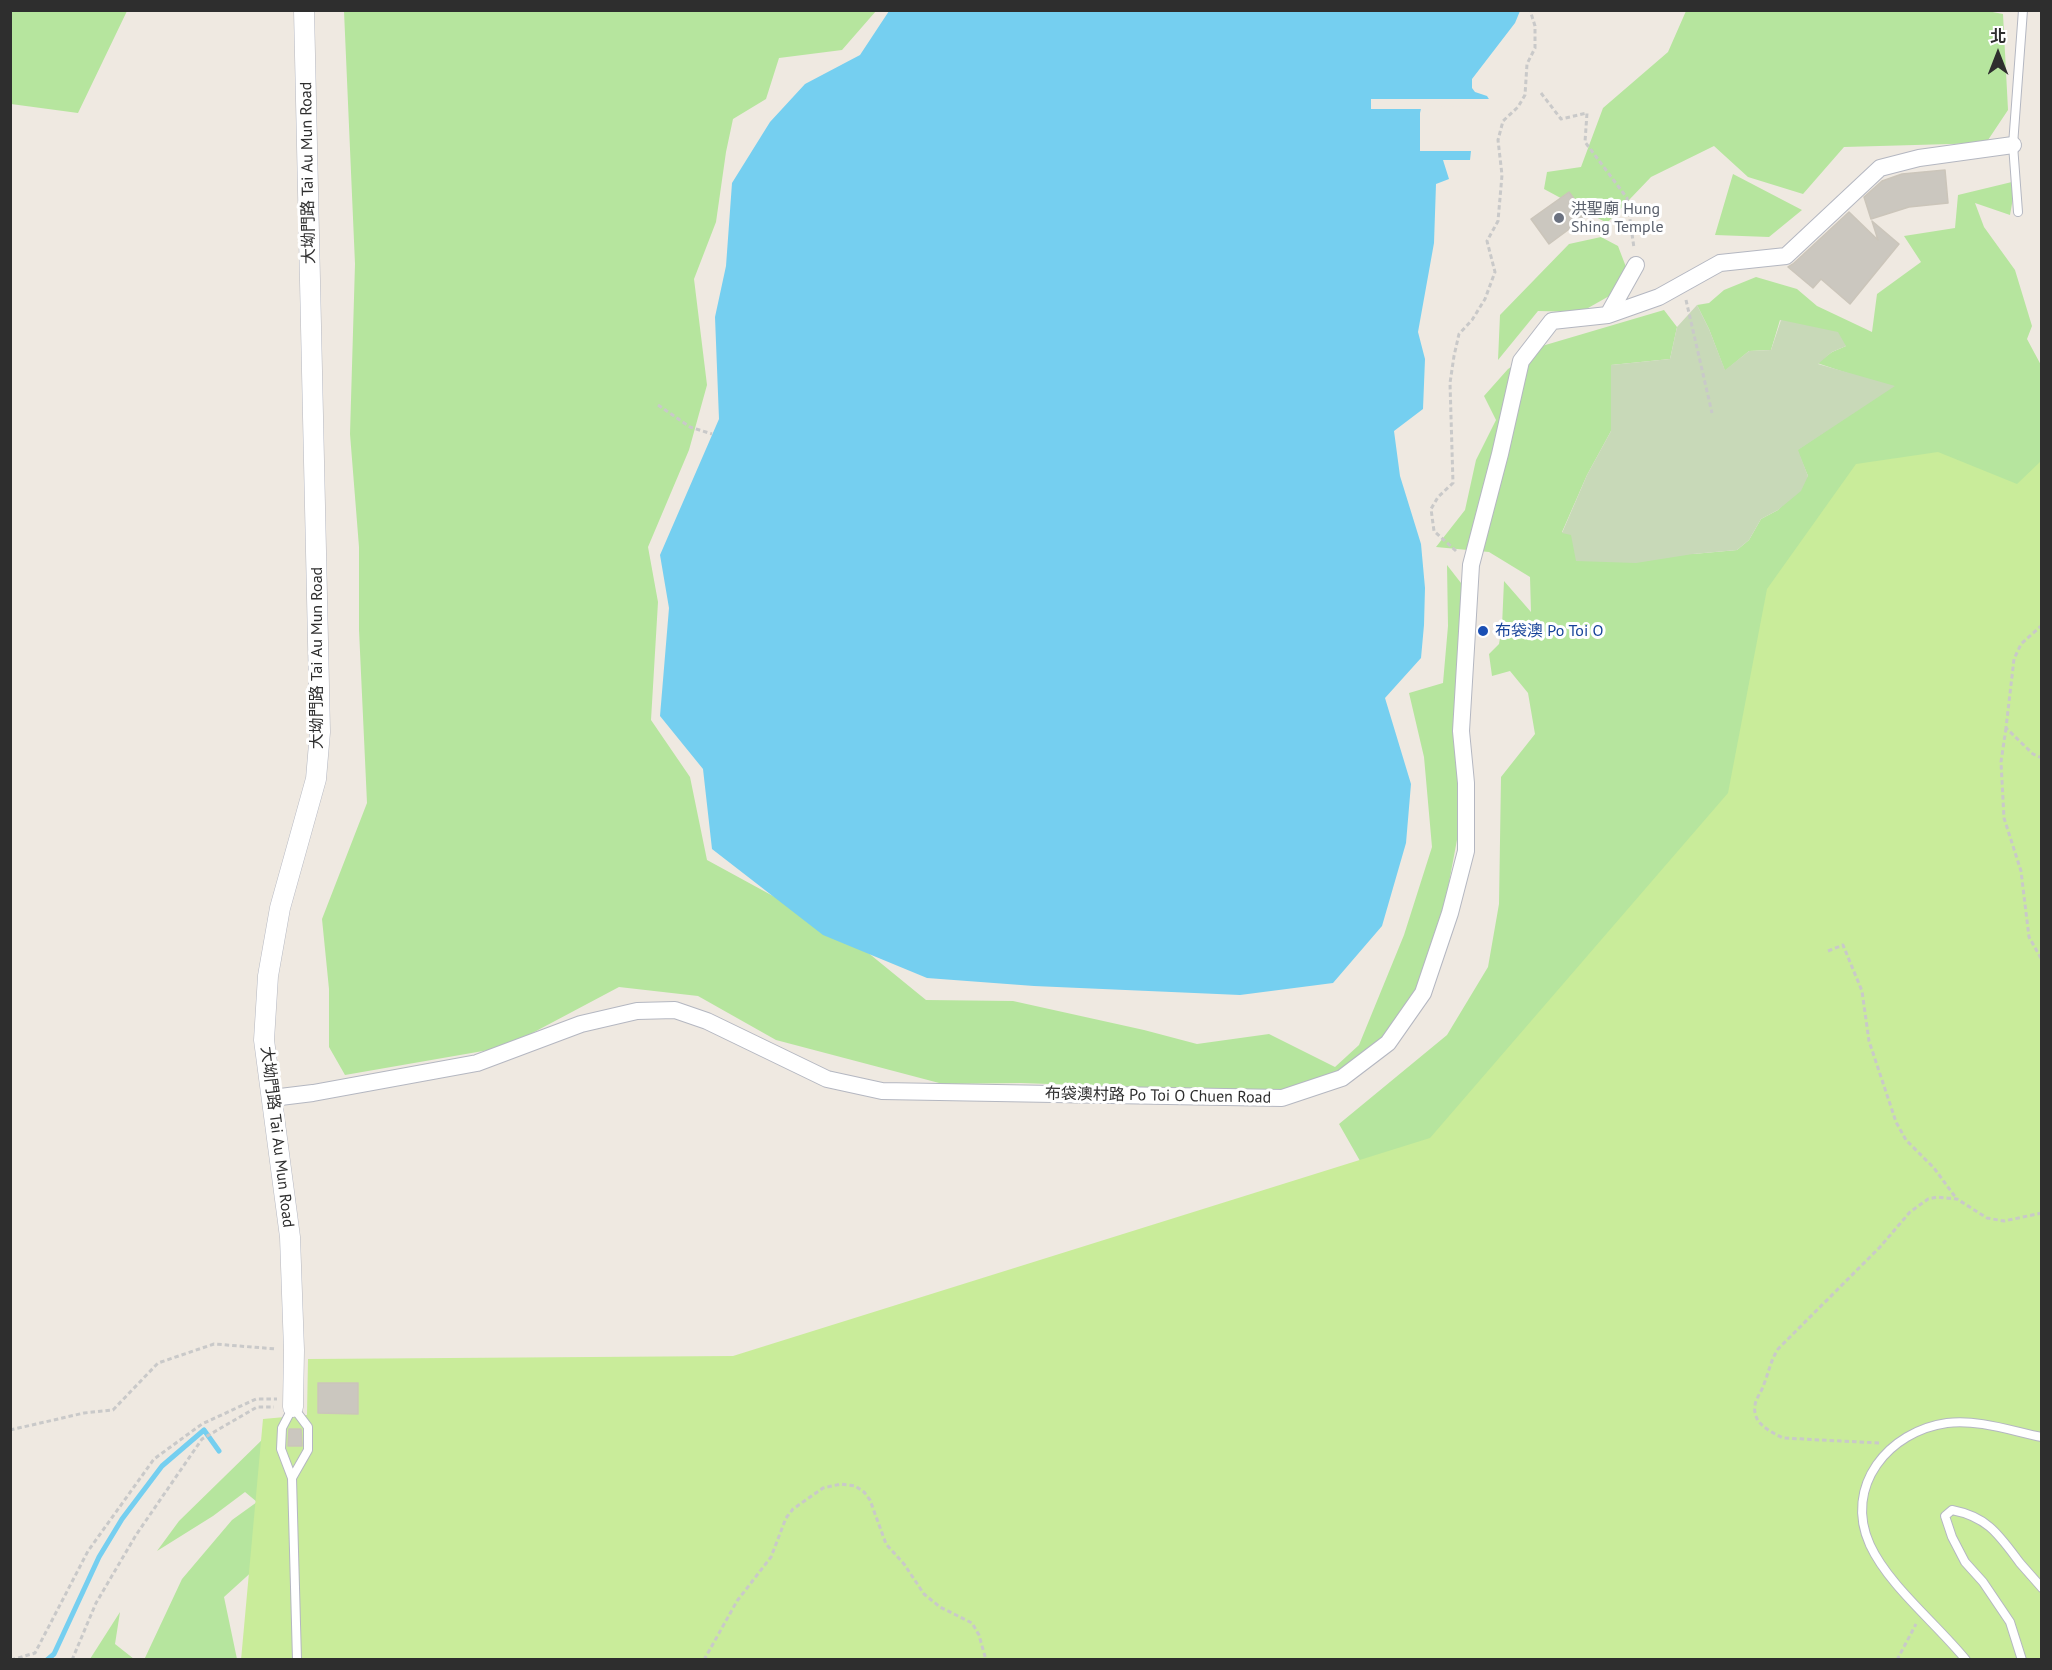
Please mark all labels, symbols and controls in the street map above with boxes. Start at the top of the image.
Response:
north arrow [1968,24,2028,84]
text: 北 [1990,26,2006,46]
street label: 大坳門路 Tai Au Mun Road [297,82,319,264]
place label: 洪聖廟 Hung Shing Temple [1571,199,1664,237]
marker: 洪聖廟 Hung Shing Temple [1552,211,1566,225]
street label: 大坳門路 Tai Au Mun Road [307,567,327,749]
place label: 布袋澳 Po Toi O [1495,621,1603,641]
marker: 布袋澳 Po Toi O [1476,624,1490,638]
street label: 大坳門路 Tai Au Mun Road [256,1045,298,1229]
street label: 布袋澳村路 Po Toi O Chuen Road [1045,1084,1271,1108]

